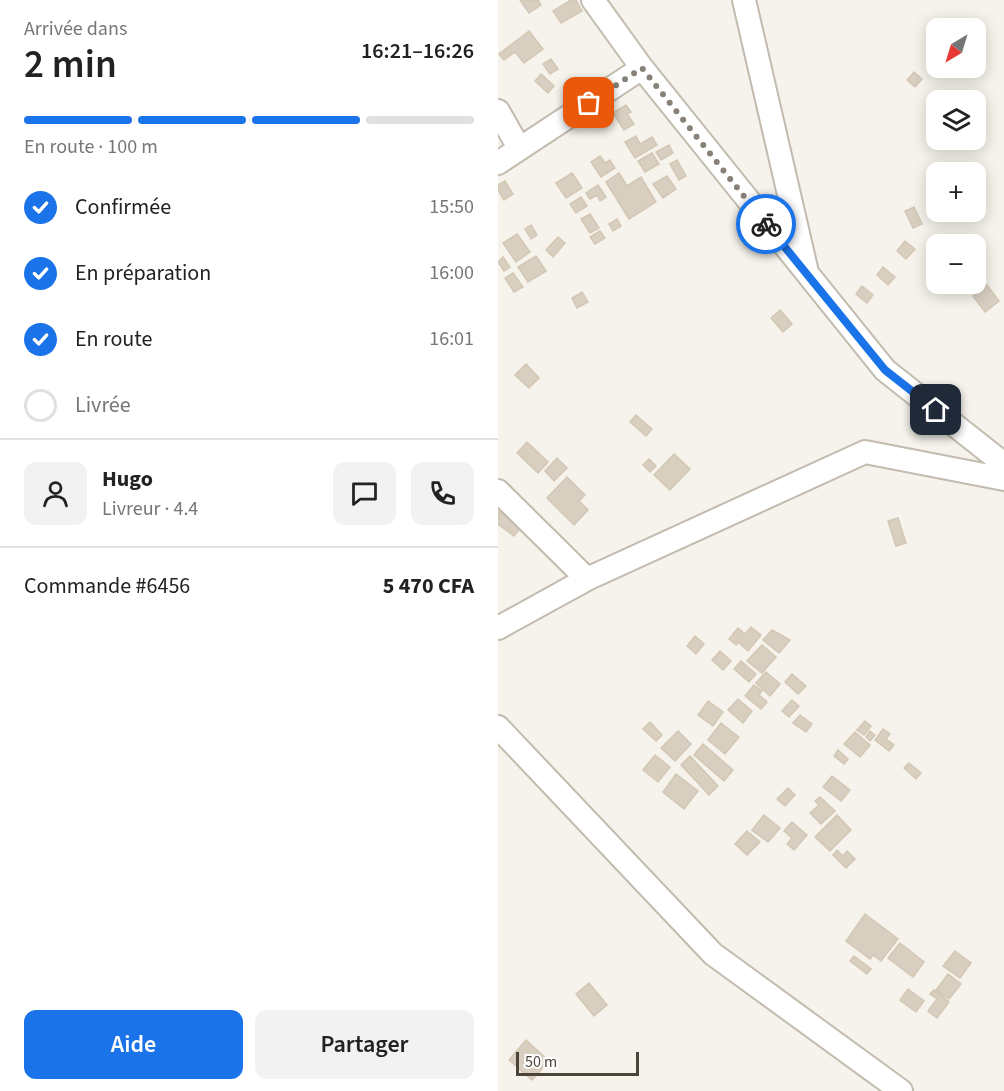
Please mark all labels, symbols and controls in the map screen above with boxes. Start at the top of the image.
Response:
text: Arrivée dans [24,15,127,43]
north arrow [926,18,986,78]
map controls [926,18,986,294]
text: 16:21–16:26 [361,35,474,67]
text: 2 min [24,37,117,93]
pin [563,77,614,128]
icon: bag [572,86,605,119]
button: layers [926,90,986,150]
text: En route · 100 m [24,133,158,161]
button: + [926,162,986,222]
icon: check [24,191,57,224]
text: Confirmée [75,191,171,223]
text: 15:50 [429,193,474,221]
courier [736,194,796,254]
icon: bike [750,208,783,241]
button: − [926,234,986,294]
icon: check [24,257,57,290]
text: En préparation [75,257,211,289]
text: 16:00 [429,259,474,287]
icon: check [24,323,57,356]
text: En route [75,323,152,355]
text: 16:01 [429,325,474,353]
pin [910,384,961,435]
text: Livrée [75,389,131,421]
icon: home [919,393,952,426]
button: person [24,462,87,525]
button: chat [333,462,396,525]
button: phone [411,462,474,525]
text: Hugo [102,463,153,495]
text: Livreur · 4.4 [102,495,198,523]
text: Commande #6456 [24,570,190,602]
text: 5 470 CFA [383,570,474,602]
button: Aide [24,1010,243,1079]
button: Partager [255,1010,474,1079]
scale bar [516,1049,639,1076]
text: 50 m [525,1051,557,1073]

